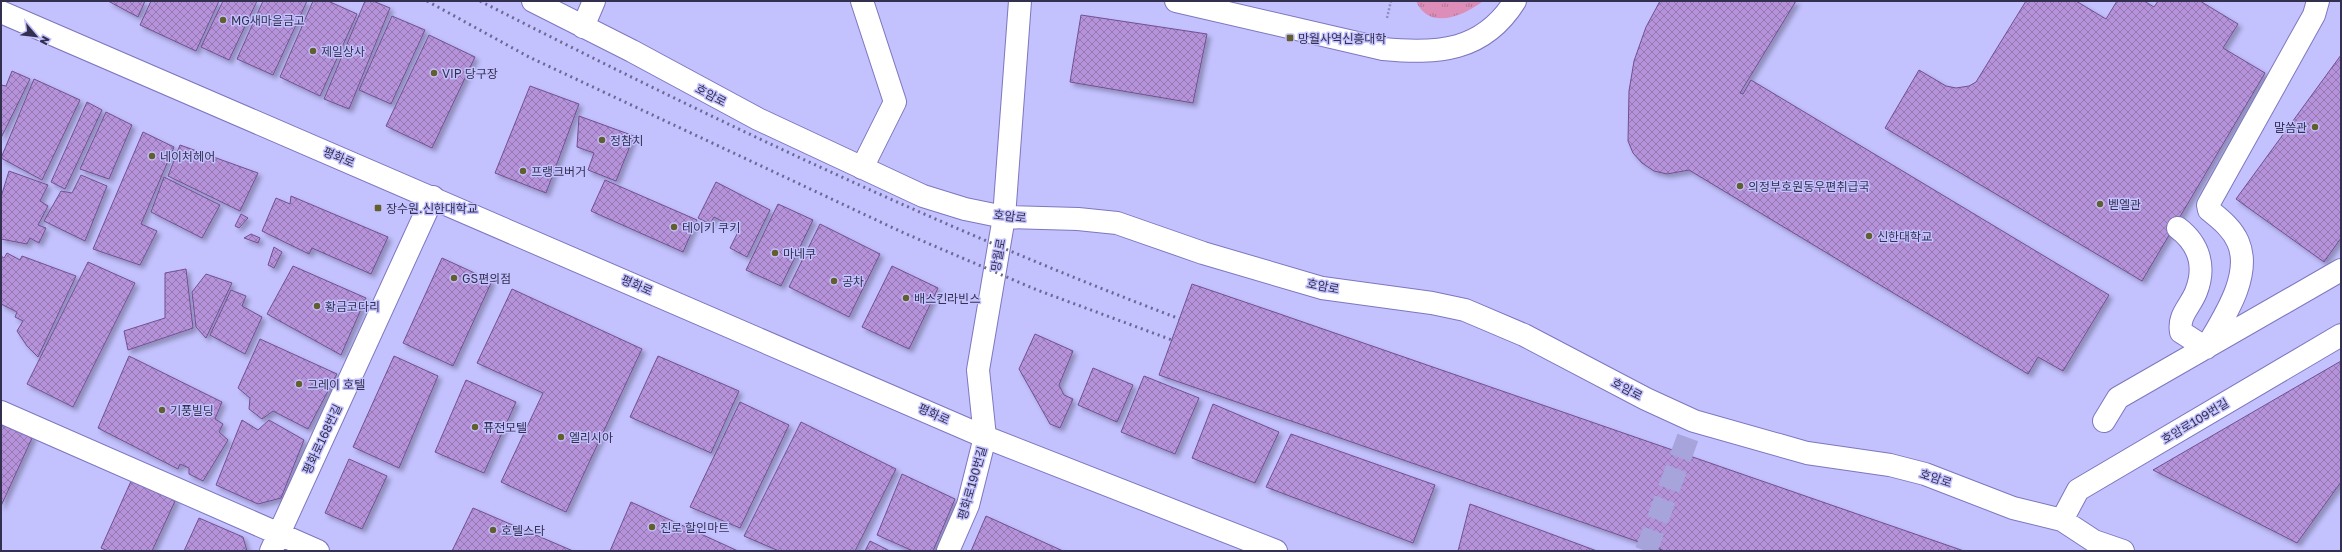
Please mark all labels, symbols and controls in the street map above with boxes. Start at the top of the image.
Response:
place label: MG새마을금고 [231,13,305,28]
marker: MG새마을금고 [218,15,228,25]
north arrow [16,16,56,56]
place label: 망월사역신흥대학 [1298,31,1386,46]
marker: 망월사역신흥대학 [1285,33,1295,43]
text: N [38,34,53,48]
place label: 제일상사 [321,44,365,59]
marker: 제일상사 [308,46,318,56]
place label: VIP 당구장 [442,66,498,81]
marker: VIP 당구장 [429,68,439,78]
street label: 호암로 [693,81,729,109]
place label: 말씀관 [2274,120,2307,135]
marker: 말씀관 [2310,122,2320,132]
place label: 정참치 [610,133,643,148]
marker: 정참치 [597,135,607,145]
street label: 평화로 [321,144,357,170]
place label: 네이처헤어 [160,149,215,164]
marker: 네이처헤어 [147,151,157,161]
place label: 프랭크버거 [531,164,586,179]
marker: 프랭크버거 [518,166,528,176]
place label: 의정부호원동우편취급국 [1748,179,1869,194]
marker: 의정부호원동우편취급국 [1735,181,1745,191]
place label: 벧엘관 [2108,197,2141,212]
marker: 벧엘관 [2095,199,2105,209]
place label: 장수원.신한대학교 [386,201,478,216]
marker: 장수원.신한대학교 [373,203,383,213]
street label: 호암로 [993,207,1027,225]
place label: 테이키 쿠키 [682,220,740,235]
marker: 테이키 쿠키 [669,222,679,232]
place label: 신한대학교 [1877,229,1932,244]
marker: 신한대학교 [1864,231,1874,241]
street label: 망월로 [988,237,1008,273]
place label: 마네쿠 [783,246,816,261]
marker: 마네쿠 [770,248,780,258]
place label: GS편의점 [462,271,511,286]
street label: 평화로 [619,272,655,298]
marker: GS편의점 [449,273,459,283]
place label: 공차 [842,274,864,289]
street label: 호암로 [1305,275,1341,297]
marker: 공차 [829,276,839,286]
place label: 배스킨라빈스 [914,291,980,306]
marker: 배스킨라빈스 [901,293,911,303]
place label: 황금코다리 [325,299,380,314]
marker: 황금코다리 [312,301,322,311]
street label: 호암로 [1609,375,1645,403]
place label: 그레이 호텔 [307,377,365,392]
marker: 그레이 호텔 [294,379,304,389]
street label: 호암로109번길 [2159,395,2231,447]
street label: 평화로 [916,400,952,428]
street label: 평화로168번길 [299,402,345,476]
place label: 기풍빌딩 [170,403,214,418]
marker: 기풍빌딩 [157,405,167,415]
place label: 퓨전모텔 [483,420,527,435]
marker: 퓨전모텔 [470,422,480,432]
place label: 엘리시아 [569,430,613,445]
marker: 엘리시아 [556,432,566,442]
street label: 평화로190번길 [954,445,990,521]
street label: 호암로 [1918,466,1954,490]
place label: 진로 할인마트 [660,520,729,535]
marker: 진로 할인마트 [647,522,657,532]
place label: 호텔스타 [501,523,545,538]
marker: 호텔스타 [488,525,498,535]

